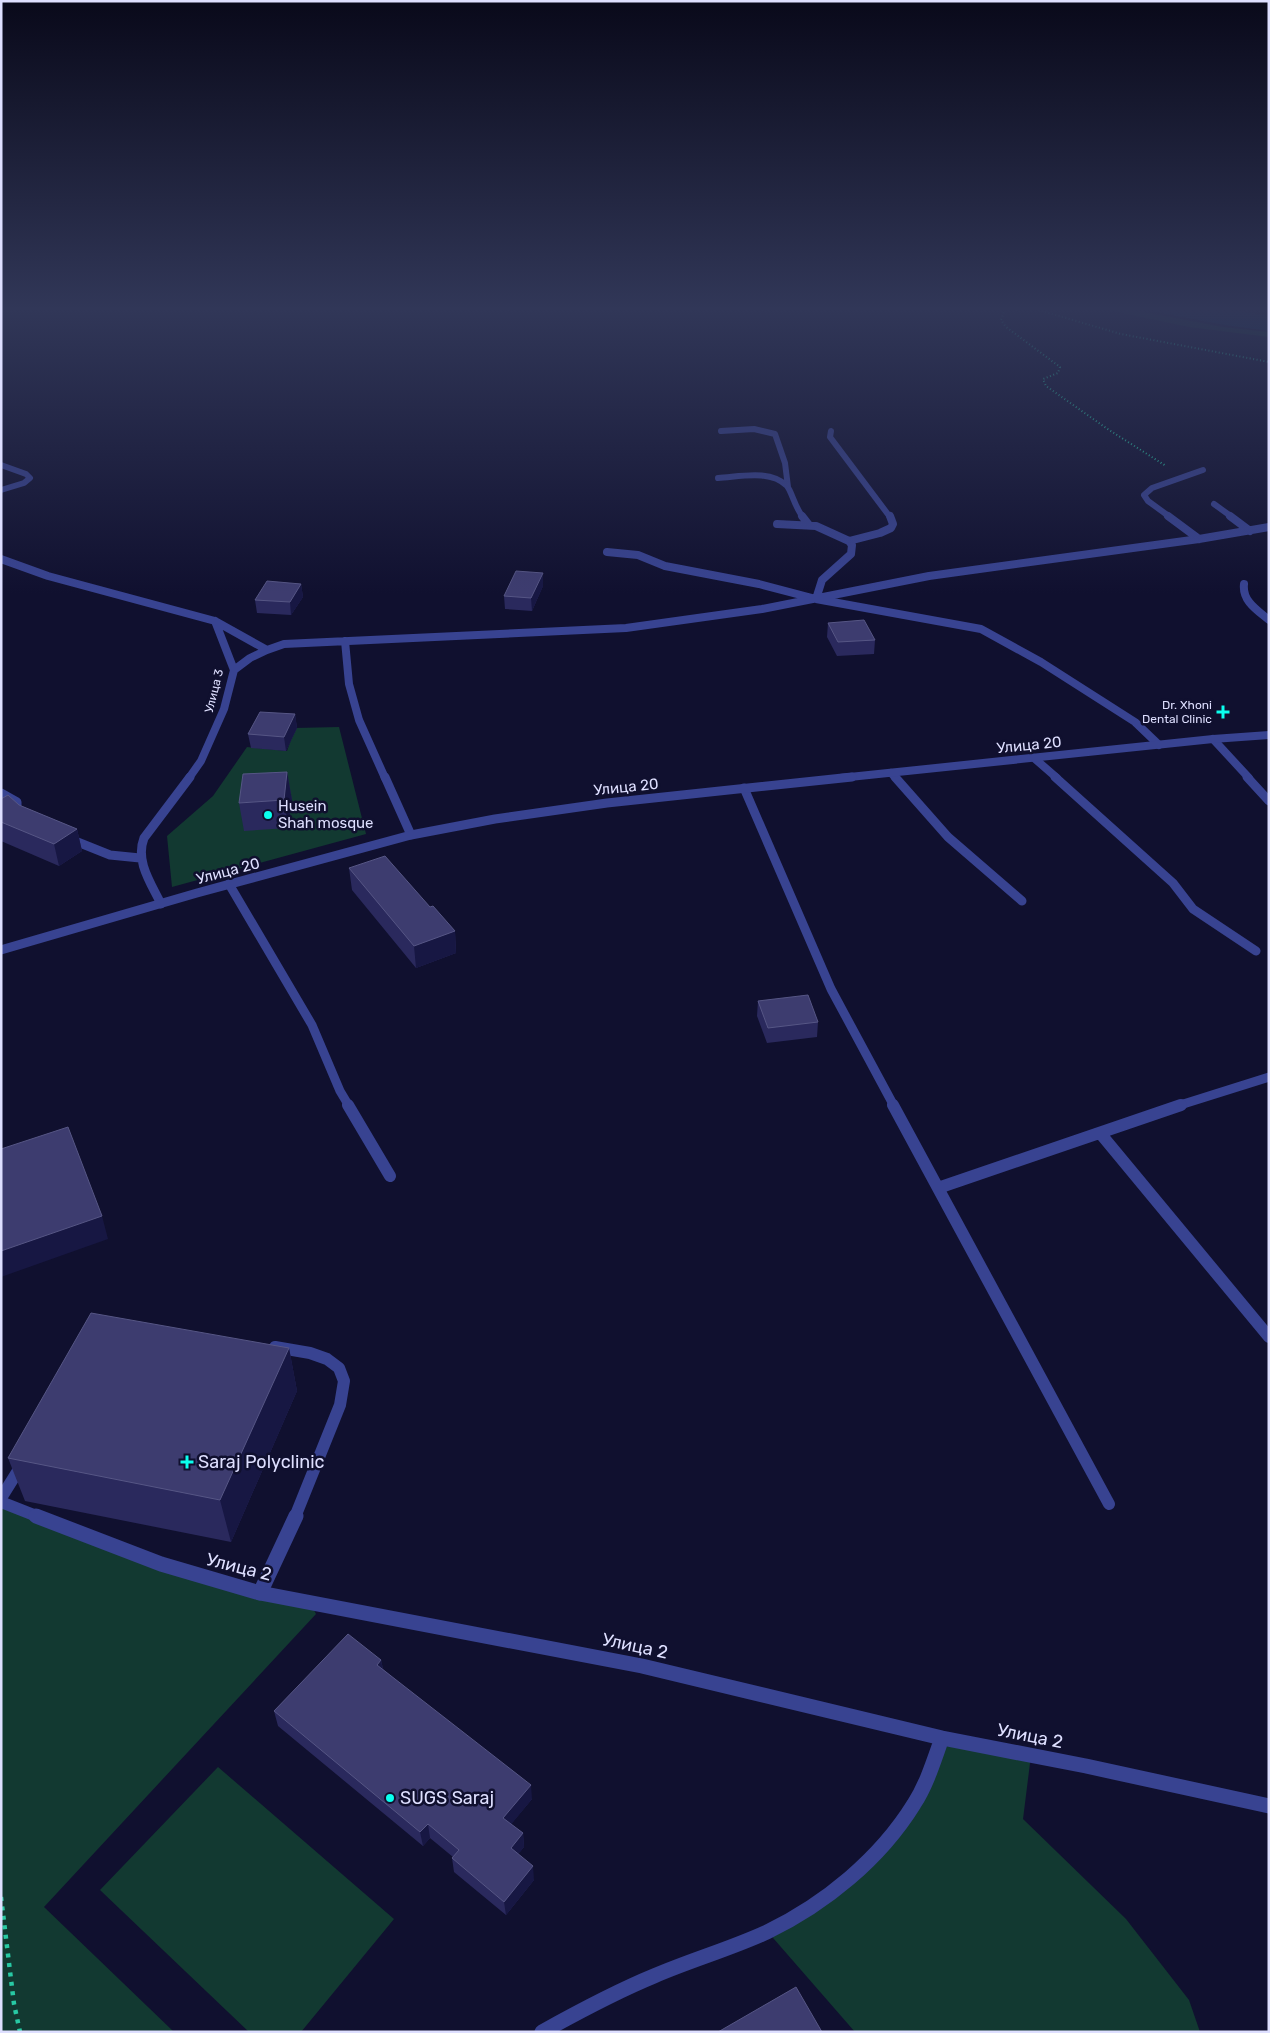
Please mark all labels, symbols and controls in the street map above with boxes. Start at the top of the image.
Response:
street label: Улица 3 [202,668,226,714]
place label: Dr. Xhoni Dental Clinic [1142,698,1212,726]
marker: Dr. Xhoni Dental Clinic [1216,705,1230,719]
street label: Улица 20 [996,733,1062,757]
street label: Улица 20 [593,775,659,799]
place label: Husein Shah mosque [278,797,374,832]
marker: Husein Shah mosque [262,809,274,821]
street label: Улица 20 [194,854,262,888]
place label: Saraj Polyclinic [198,1451,325,1473]
marker: Saraj Polyclinic [180,1455,194,1469]
street label: Улица 2 [204,1548,274,1586]
street label: Улица 2 [600,1628,670,1664]
street label: Улица 2 [995,1719,1065,1753]
place label: SUGS Saraj [400,1787,494,1809]
marker: SUGS Saraj [384,1792,396,1804]

